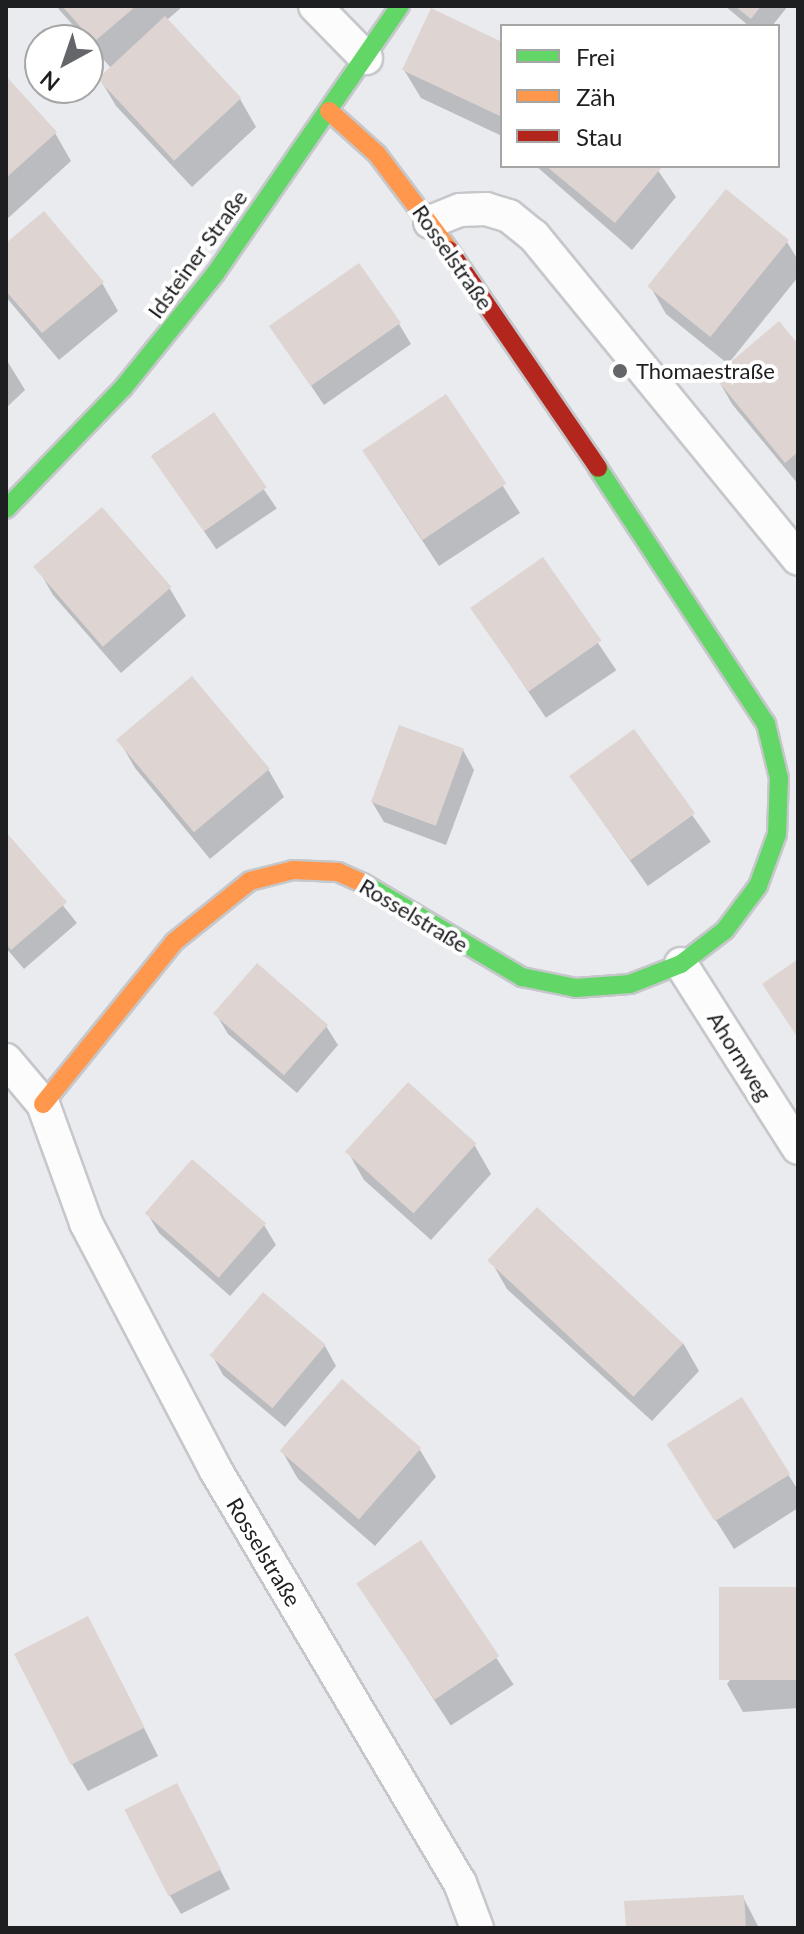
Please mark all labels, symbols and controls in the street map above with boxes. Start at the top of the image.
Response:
north arrow [24,24,104,104]
legend [500,24,780,168]
text: Frei [576,42,615,71]
text: N [34,65,65,97]
text: Zäh [576,82,616,111]
text: Stau [576,122,622,151]
street label: Idsteiner Straße [142,185,252,323]
street label: Rosselstraße [407,199,499,315]
place label: Thomaestraße [636,358,775,384]
marker: Thomaestraße [611,362,629,380]
street label: Rosselstraße [355,872,473,958]
street label: Ahornweg [702,1007,778,1105]
street label: Rosselstraße [221,1493,307,1611]

